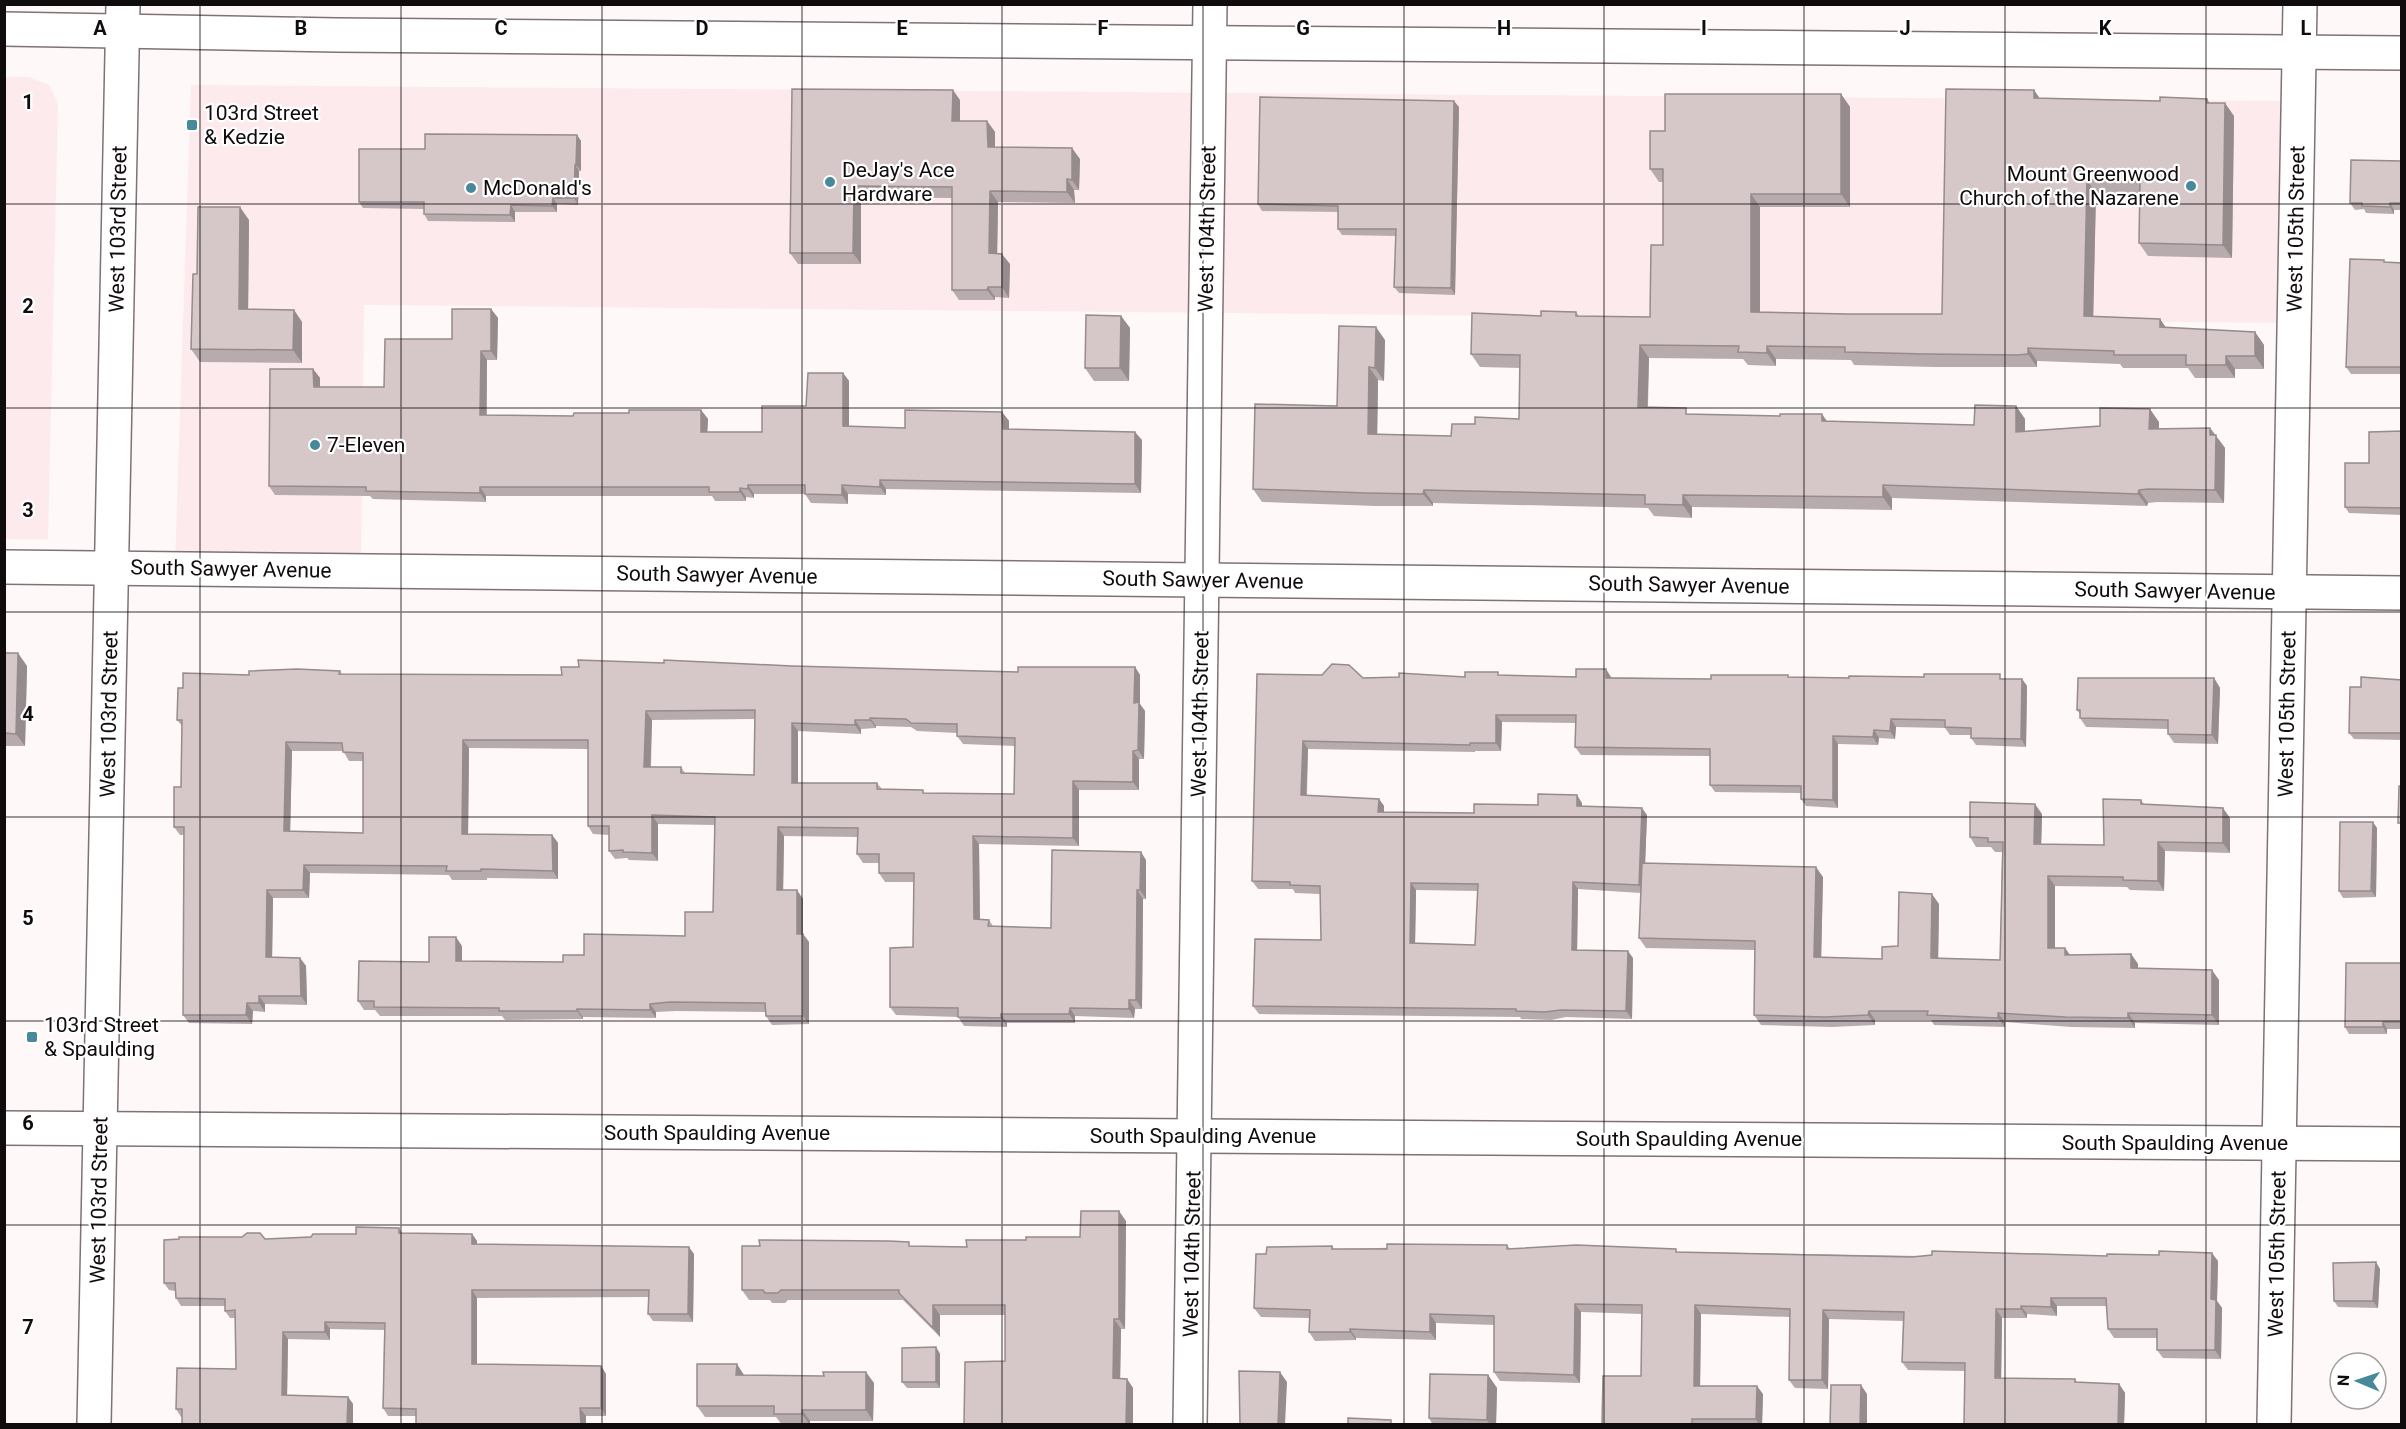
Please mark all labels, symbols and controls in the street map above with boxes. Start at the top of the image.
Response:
text: A [93,16,107,40]
text: B [295,16,307,40]
text: C [494,16,508,40]
text: D [696,16,709,40]
text: E [896,16,908,40]
text: F [1098,16,1109,40]
text: G [1296,16,1310,40]
text: H [1497,16,1511,40]
text: I [1701,16,1707,40]
text: J [1899,16,1911,40]
text: K [2099,16,2112,40]
text: L [2301,16,2312,40]
text: 1 [22,90,34,114]
place label: 103rd Street & Kedzie [204,101,319,149]
marker: 103rd Street & Kedzie [185,118,199,132]
street label: West 103rd Street [105,145,131,313]
street label: West 104th Street [1194,145,1220,313]
street label: West 105th Street [2283,145,2309,313]
place label: DeJay's Ace Hardware [842,158,955,206]
place label: Mount Greenwood Church of the Nazarene [1959,162,2179,210]
marker: DeJay's Ace Hardware [823,175,837,189]
place label: McDonald's [483,176,592,200]
marker: Mount Greenwood Church of the Nazarene [2184,179,2198,193]
marker: McDonald's [464,181,478,195]
text: 2 [22,294,34,318]
place label: 7-Eleven [327,433,405,457]
marker: 7-Eleven [308,438,322,452]
text: 3 [22,498,34,522]
street label: South Sawyer Avenue [130,555,332,583]
street label: South Sawyer Avenue [616,561,818,589]
street label: South Sawyer Avenue [1102,566,1304,594]
street label: South Sawyer Avenue [1588,571,1790,599]
street label: South Sawyer Avenue [2074,577,2276,605]
street label: West 103rd Street [96,630,122,798]
street label: West 104th Street [1187,630,1213,798]
street label: West 105th Street [2274,630,2300,798]
text: 4 [22,702,34,726]
text: 5 [22,906,34,930]
place label: 103rd Street & Spaulding [44,1013,159,1061]
marker: 103rd Street & Spaulding [25,1030,39,1044]
text: 6 [22,1111,34,1135]
street label: West 103rd Street [86,1116,112,1284]
street label: South Spaulding Avenue [604,1121,830,1145]
street label: South Spaulding Avenue [1090,1124,1316,1148]
street label: South Spaulding Avenue [1576,1127,1802,1151]
street label: South Spaulding Avenue [2062,1131,2288,1155]
street label: West 104th Street [1179,1170,1205,1338]
street label: West 105th Street [2264,1170,2290,1338]
text: 7 [22,1315,34,1339]
north arrow [2328,1351,2388,1411]
text: N [2334,1375,2353,1386]

